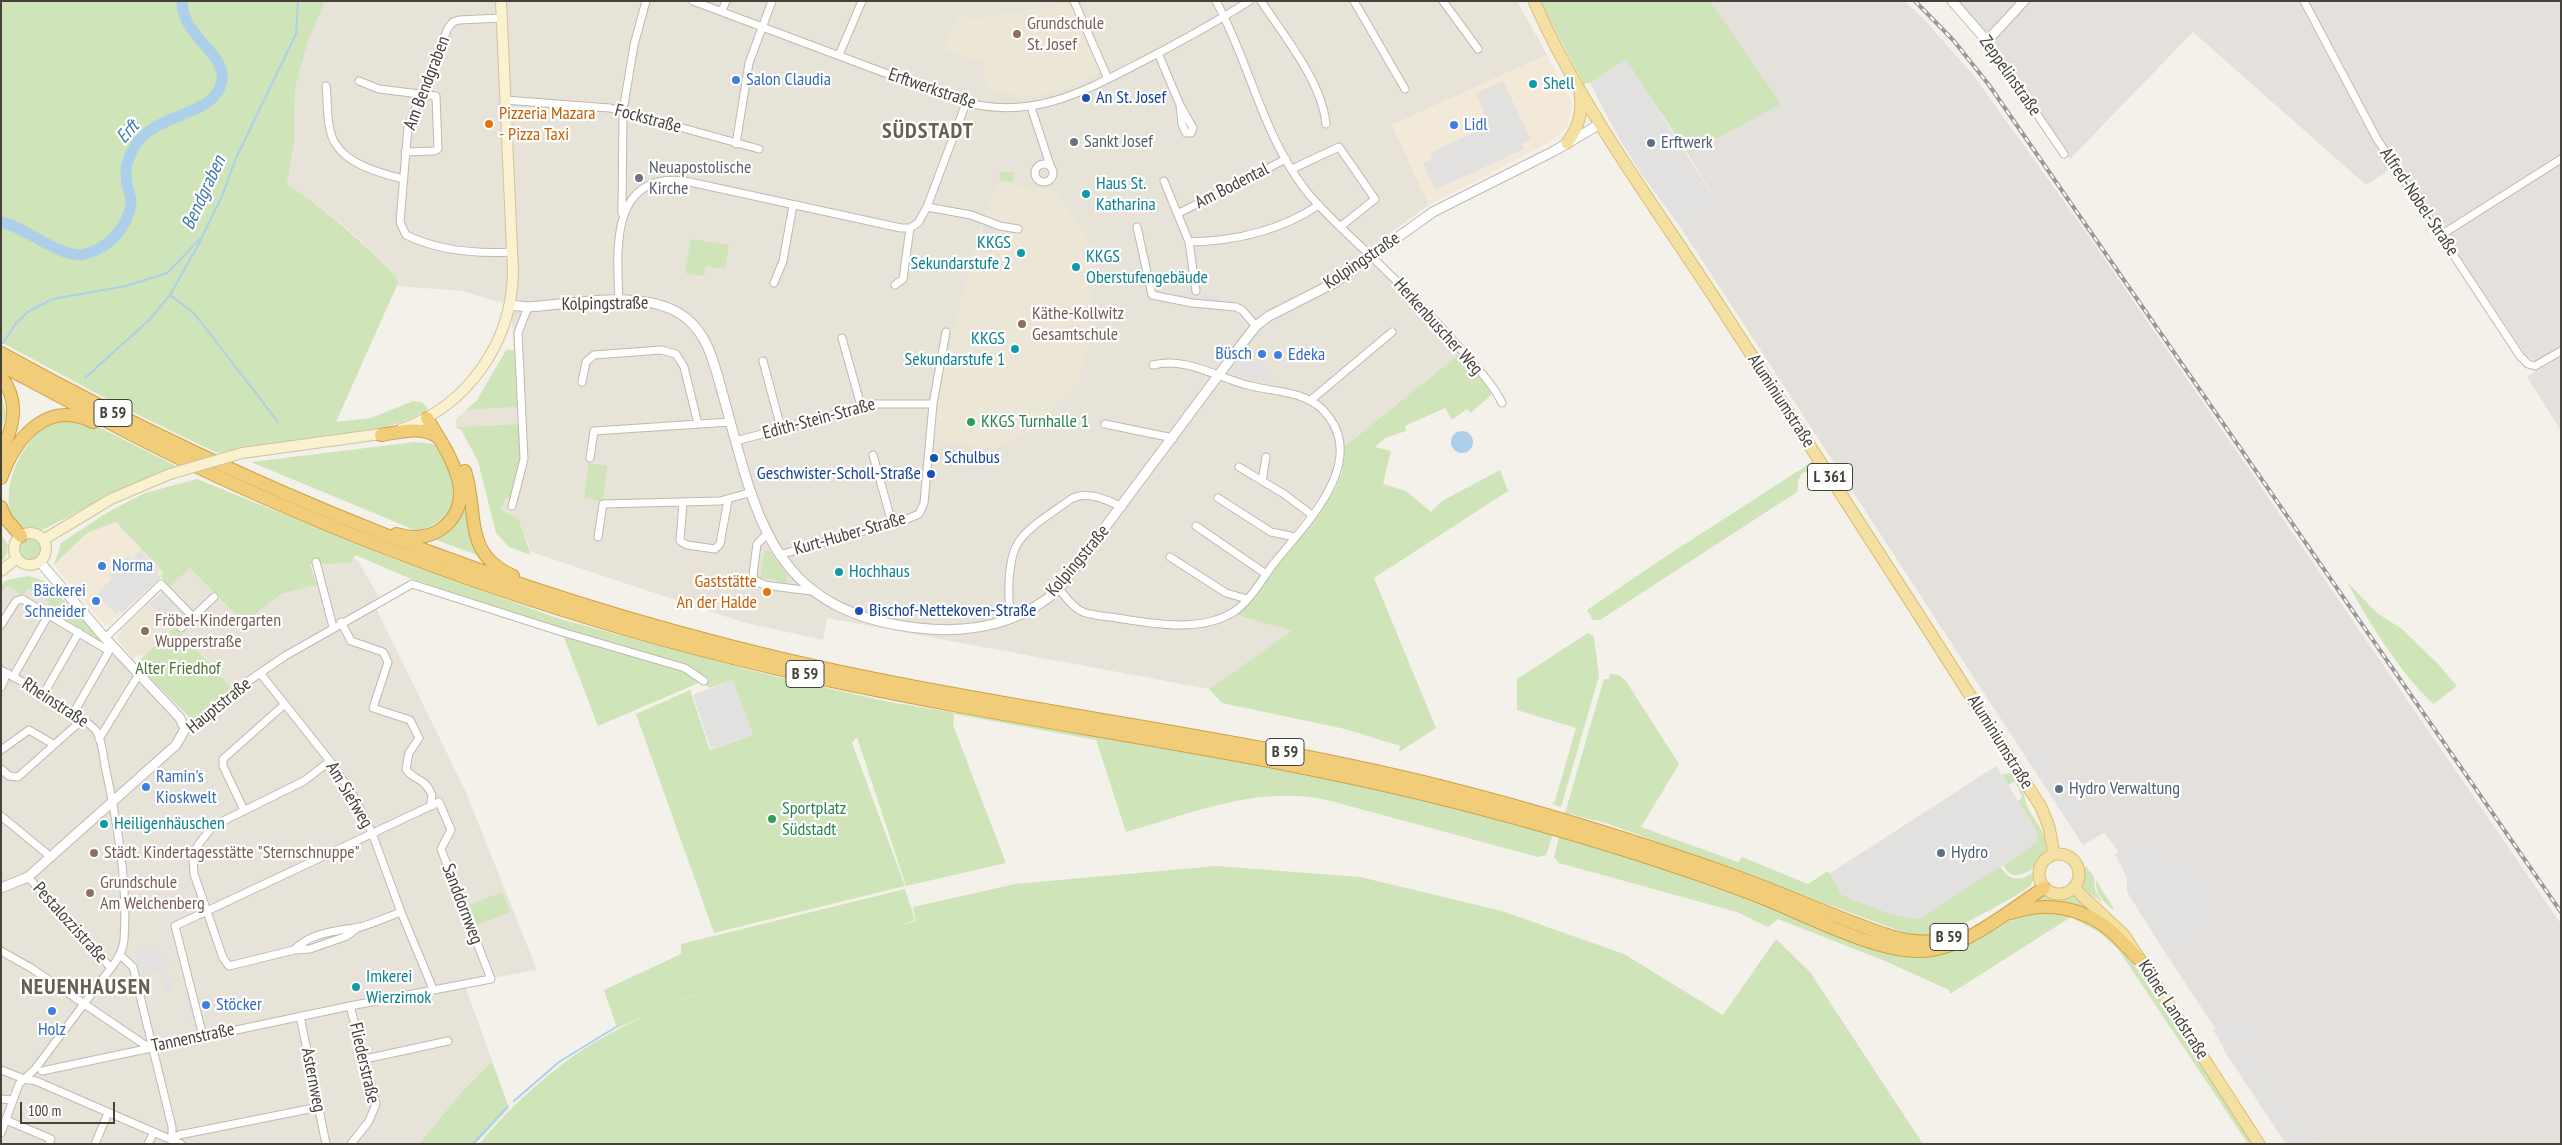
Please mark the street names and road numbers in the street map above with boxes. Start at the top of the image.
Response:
street label: Zeppelinstraße [1974,32,2046,120]
street label: Am Bendgraben [399,33,455,133]
street label: Erftwerkstraße [885,64,979,114]
street label: Fockstraße [612,100,684,138]
street label: Alfred-Nobel-Straße [2375,144,2463,260]
street label: Am Bodental [1192,158,1272,214]
street label: Kolpingstraße [1320,228,1404,294]
street label: Herkenbuscher Weg [1389,274,1487,380]
street label: Kolpingstraße [561,292,649,316]
street label: Aluminiumstraße [1743,350,1819,452]
street label: Edith-Stein-Straße [760,394,878,444]
road number: B 59 [94,399,132,426]
road number: L 361 [1808,464,1852,491]
street label: Kurt-Huber-Straße [792,508,908,560]
street label: Kolpingstraße [1042,521,1114,601]
road number: B 59 [786,661,824,688]
street label: Rheinstraße [18,673,92,733]
street label: Hauptstraße [182,673,256,739]
street label: Aluminiumstraße [1963,691,2037,793]
road number: B 59 [1266,739,1304,766]
street label: Am Siefweg [321,758,377,832]
street label: Sanddornweg [437,861,487,947]
street label: Pestalozzistraße [28,878,112,968]
road number: B 59 [1930,924,1968,950]
street label: Kölner Landstraße [2133,956,2213,1064]
street label: Tannenstraße [150,1019,236,1057]
street label: Fliederstraße [344,1020,384,1106]
street label: Asternweg [296,1046,330,1114]

